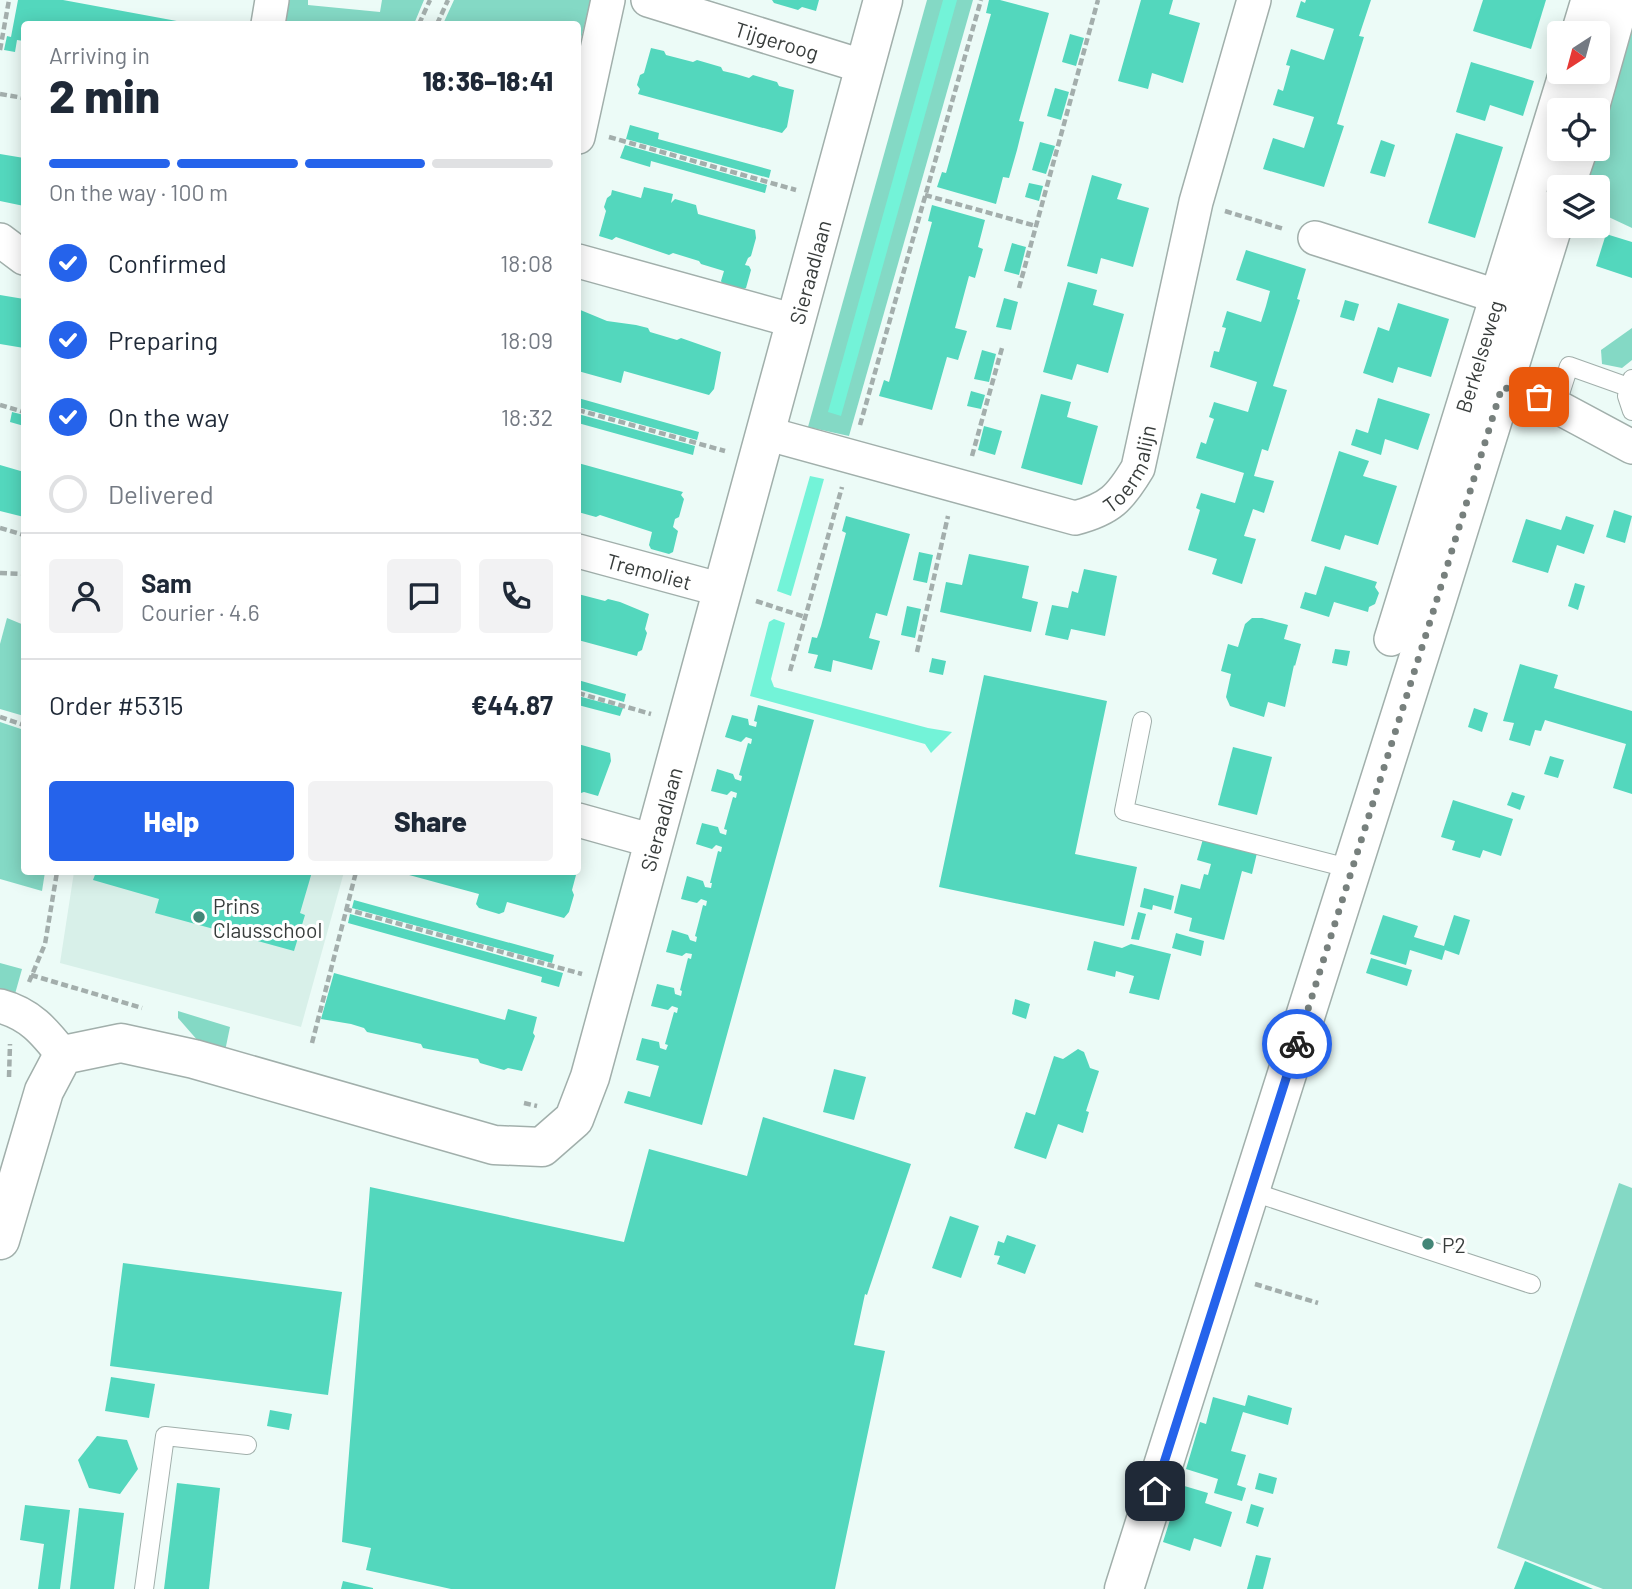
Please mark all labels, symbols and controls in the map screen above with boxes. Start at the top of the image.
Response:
street label: Tijgeroog [732,15,822,65]
north arrow [1547,21,1610,84]
map controls [1547,21,1610,238]
text: Arriving in [49,41,150,69]
text: 18:36–18:41 [423,65,553,96]
text: 2 min [49,67,160,122]
button: locate [1547,98,1610,161]
button: layers [1547,175,1610,238]
text: On the way · 100 m [49,178,228,206]
street label: Sieraadlaan [783,217,835,327]
icon: check [49,244,87,282]
text: Confirmed [108,247,227,278]
text: 18:08 [500,249,553,277]
street label: Berkelseweg [1449,297,1507,416]
icon: check [49,321,87,359]
text: Preparing [108,324,218,355]
text: 18:09 [500,326,553,354]
pin [1509,367,1569,427]
icon: bag [1520,378,1558,416]
icon: check [49,398,87,436]
text: On the way [108,401,229,432]
text: 18:32 [501,403,553,431]
street label: Toermalijn [1098,422,1160,517]
text: Delivered [108,478,214,509]
street label: Tremoliet [604,547,695,594]
button: person [49,559,123,633]
button: chat [387,559,461,633]
button: phone [479,559,553,633]
text: Sam [141,567,192,598]
text: Courier · 4.6 [141,598,260,626]
text: Order #5315 [49,689,183,720]
text: €44.87 [471,689,553,720]
street label: Sieraadlaan [634,764,686,874]
button: Help [49,781,294,861]
button: Share [308,781,553,861]
place label: Prins Clausschool [213,893,322,942]
marker: Prins Clausschool [191,909,207,925]
courier [1262,1009,1332,1079]
icon: bike [1278,1025,1316,1063]
place label: P2 [1442,1232,1466,1257]
marker: P2 [1420,1236,1436,1252]
pin [1125,1461,1185,1521]
icon: home [1136,1472,1174,1510]

